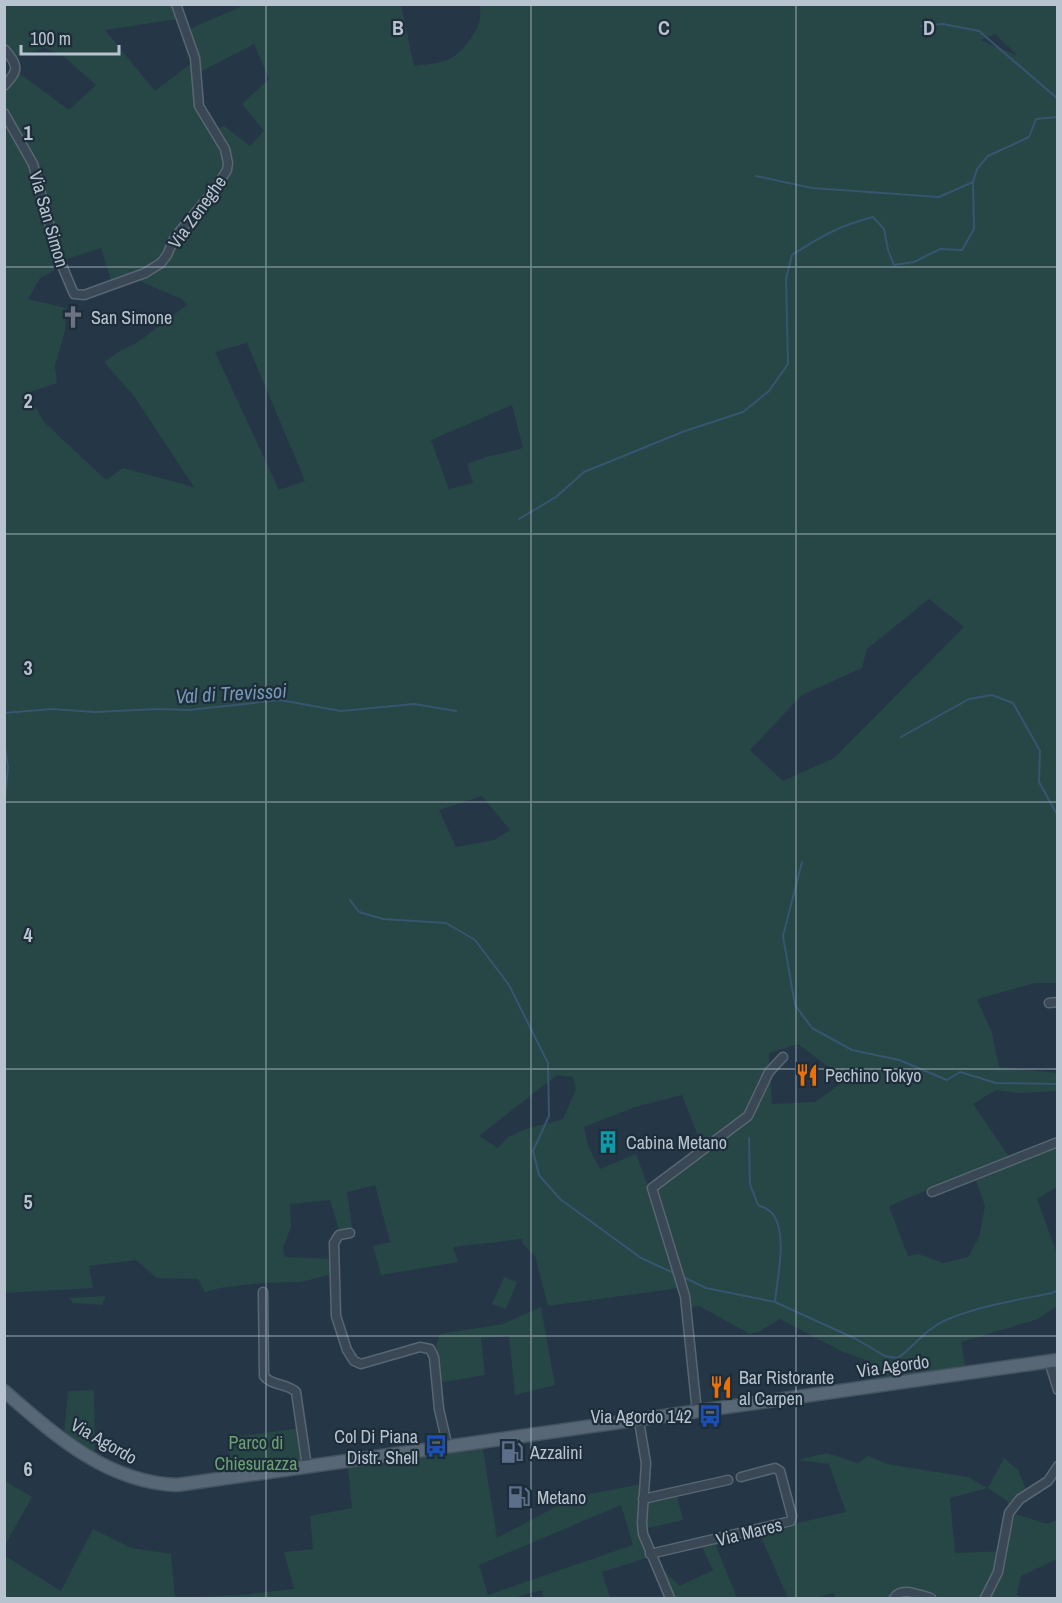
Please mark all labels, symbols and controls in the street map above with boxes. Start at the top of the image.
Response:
text: B [392,14,404,41]
text: C [658,14,670,41]
text: D [923,14,935,41]
scale bar [21,18,118,56]
text: 100 m [30,26,71,51]
text: 1 [23,119,33,146]
street label: Via San Simon [23,168,75,270]
street label: Via Zeneghe [162,171,232,253]
church icon: San Simone [60,304,86,330]
place label: San Simone [91,305,172,330]
text: 2 [23,387,33,414]
text: 3 [23,654,33,681]
water label: Val di Trevissoi [175,677,288,709]
text: 4 [23,921,33,948]
restaurant icon: Pechino Tokyo [794,1062,820,1088]
place label: Pechino Tokyo [825,1063,922,1088]
building icon: Cabina Metano [595,1129,621,1155]
place label: Cabina Metano [626,1130,727,1155]
text: 5 [23,1188,33,1215]
street label: Via Agordo [855,1349,931,1383]
place label: Bar Ristorante al Carpen [739,1365,834,1411]
restaurant icon: Bar Ristorante al Carpen [708,1374,734,1400]
bus stop icon: Via Agordo 142 [697,1403,723,1429]
place label: Via Agordo 142 [590,1404,692,1429]
street label: Via Agordo [66,1412,142,1470]
place label: Col Di Piana Distr. Shell [334,1424,418,1470]
park label: Parco di Chiesurazza [215,1430,297,1476]
bus stop icon: Col Di Piana Distr. Shell [423,1433,449,1459]
fuel station icon: Azzalini [499,1439,525,1465]
place label: Azzalini [529,1440,583,1465]
text: 6 [23,1455,33,1482]
fuel station icon: Metano [506,1484,532,1510]
place label: Metano [537,1485,586,1510]
street label: Via Mares [713,1512,785,1552]

